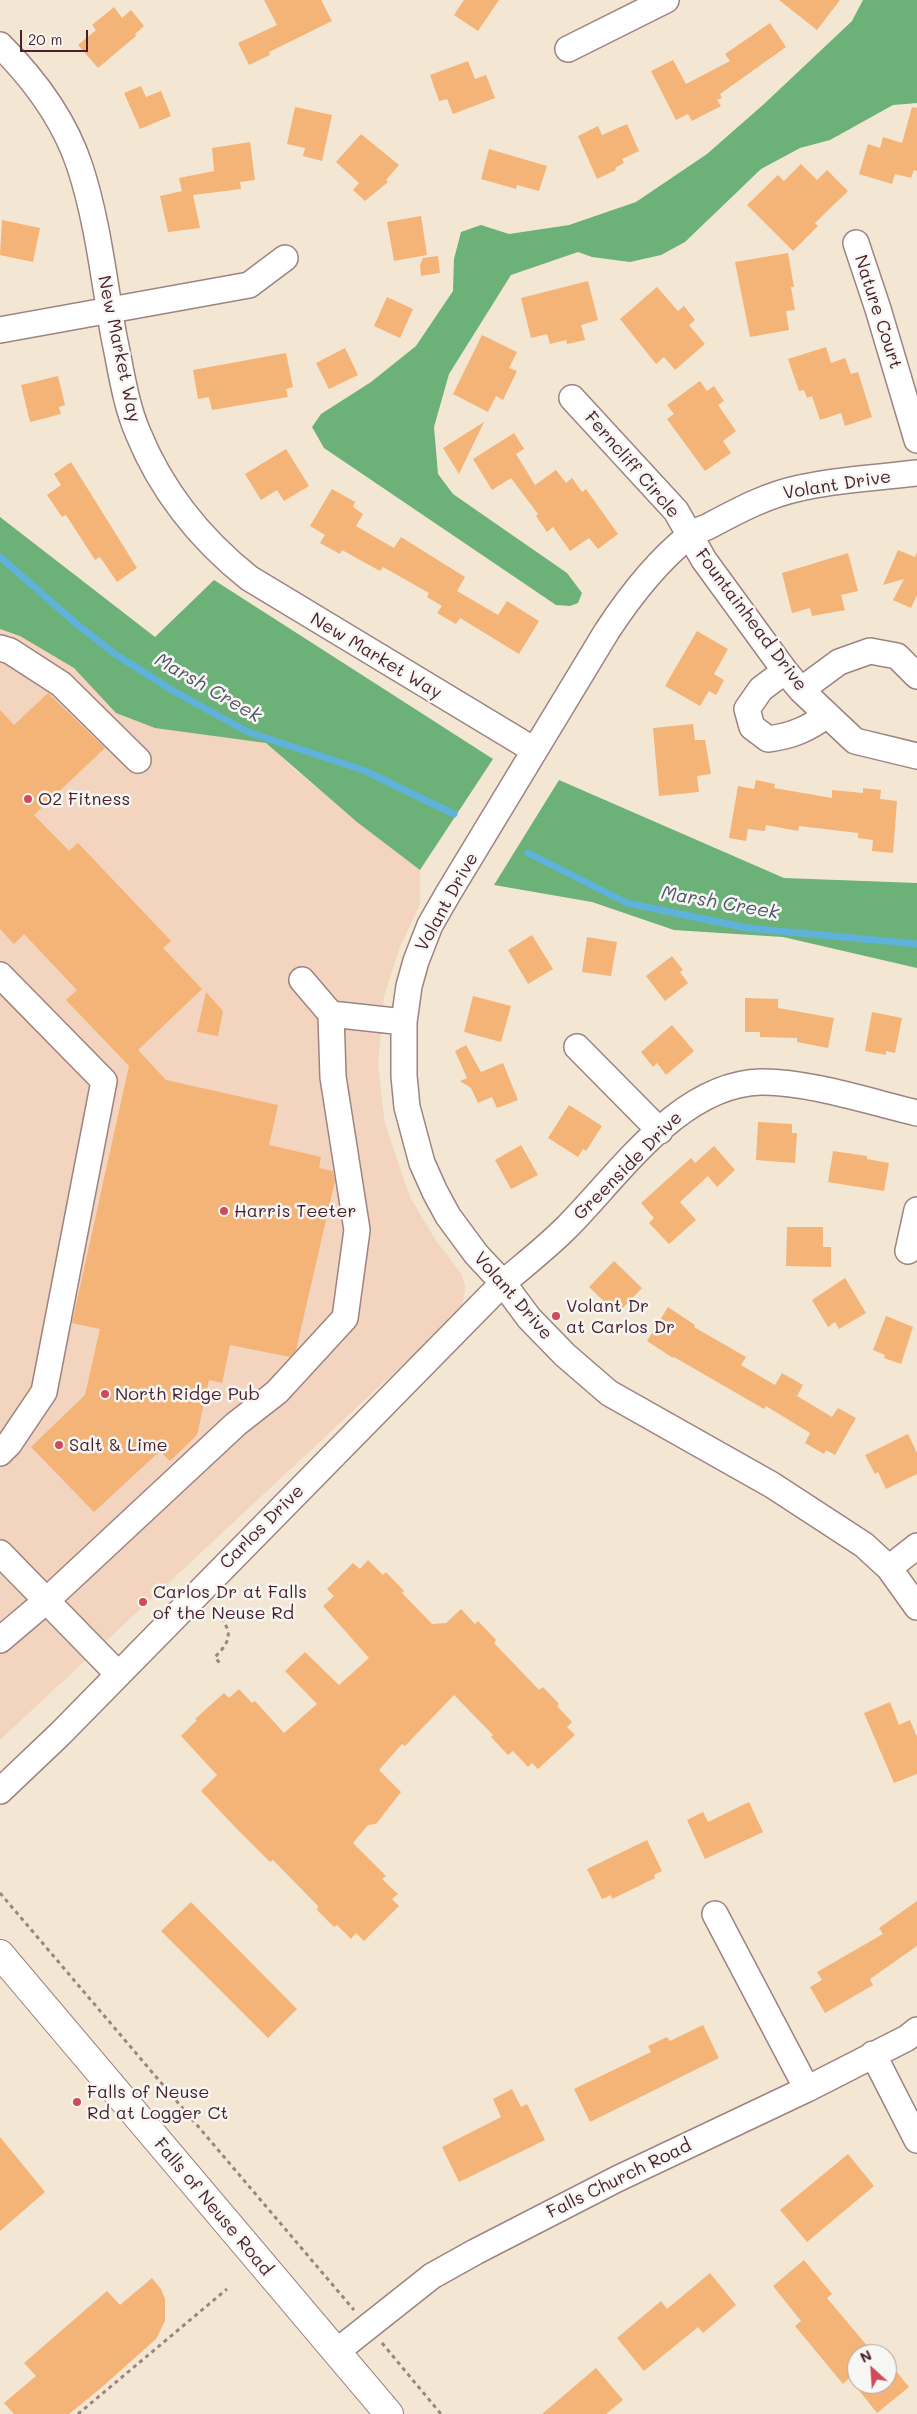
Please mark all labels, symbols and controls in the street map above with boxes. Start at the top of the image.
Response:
scale bar [22,20,90,52]
text: 20 m [28,29,62,49]
street label: Nature Court [849,252,907,372]
street label: New Market Way [93,274,145,424]
street label: Ferncliff Circle [580,407,684,523]
street label: Volant Drive [781,466,893,504]
street label: Fountainhead Drive [690,545,812,695]
street label: New Market Way [306,608,446,704]
water label: Marsh Creek [151,648,265,728]
place label: O2 Fitness [38,788,130,810]
marker: O2 Fitness [22,793,34,805]
street label: Volant Drive [411,849,483,955]
water label: Marsh Creek [659,881,781,925]
street label: Greenside Drive [569,1107,687,1225]
place label: Harris Teeter [234,1200,357,1222]
marker: Harris Teeter [218,1205,230,1217]
street label: Volant Drive [469,1248,557,1344]
place label: Volant Dr at Carlos Dr [566,1295,675,1338]
marker: Volant Dr at Carlos Dr [550,1310,562,1322]
place label: North Ridge Pub [115,1383,260,1405]
marker: North Ridge Pub [99,1388,111,1400]
place label: Salt & Lime [69,1434,168,1456]
marker: Salt & Lime [53,1439,65,1451]
street label: Carlos Drive [215,1480,309,1574]
place label: Carlos Dr at Falls of the Neuse Rd [153,1581,307,1624]
marker: Carlos Dr at Falls of the Neuse Rd [137,1596,149,1608]
place label: Falls of Neuse Rd at Logger Ct [87,2081,228,2124]
marker: Falls of Neuse Rd at Logger Ct [71,2096,83,2108]
street label: Falls of Neuse Road [149,2134,277,2280]
street label: Falls Church Road [543,2135,695,2223]
north arrow [847,2344,897,2394]
text: N [857,2345,875,2367]

